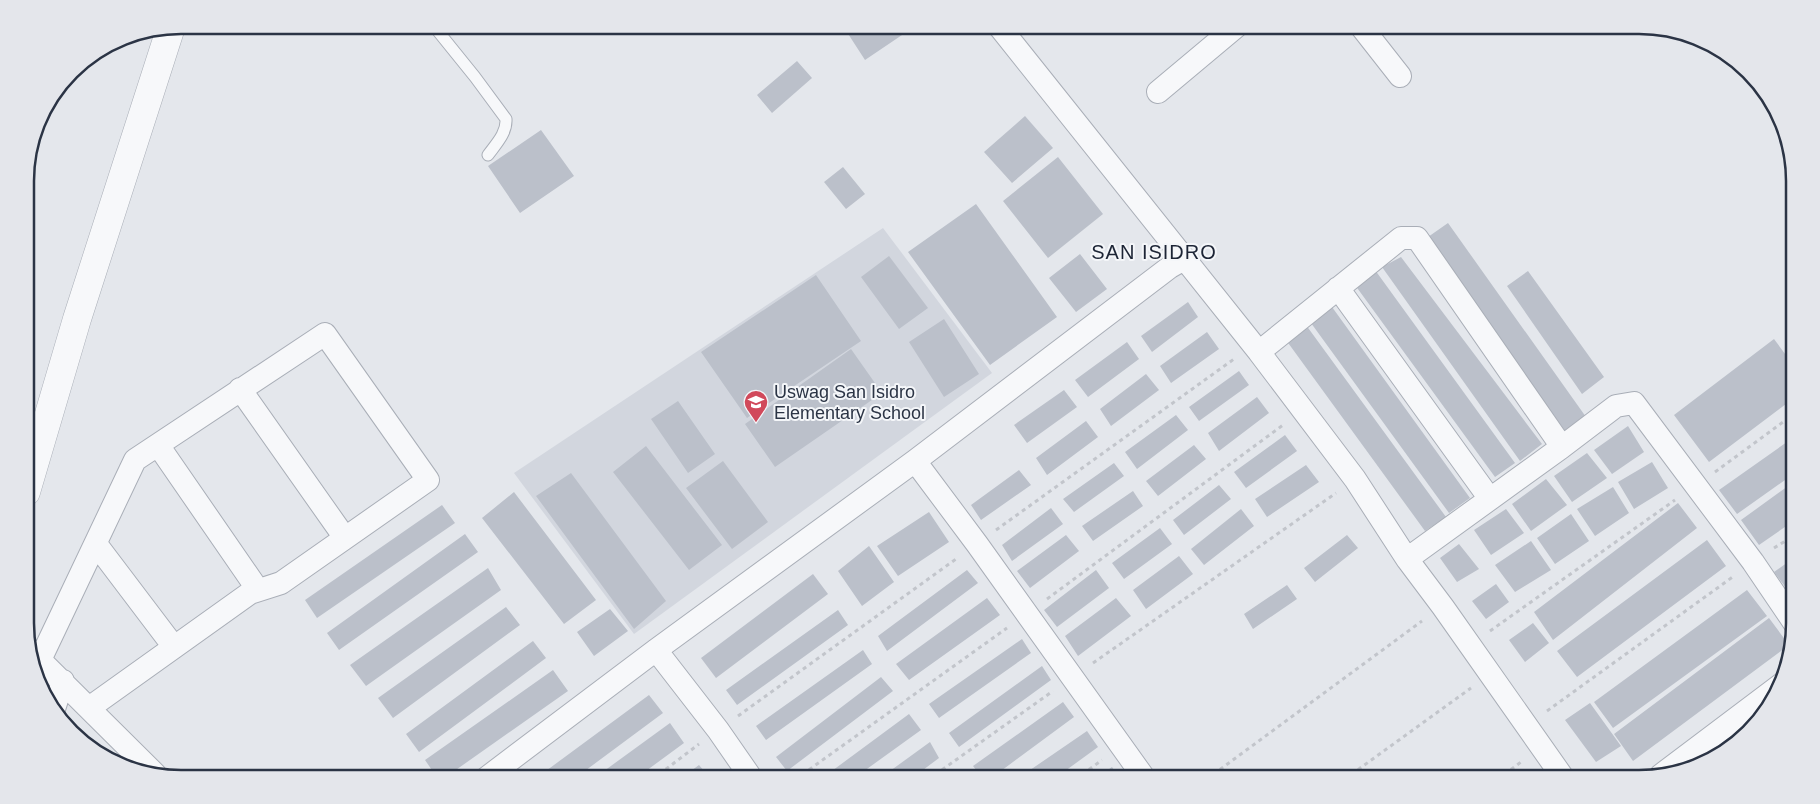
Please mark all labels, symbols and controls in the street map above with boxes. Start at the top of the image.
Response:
district label: SAN ISIDRO [1091,241,1217,263]
place label: Uswag San Isidro Elementary School [774,382,925,423]
school or university icon: Uswag San Isidro Elementary School [743,389,769,423]

